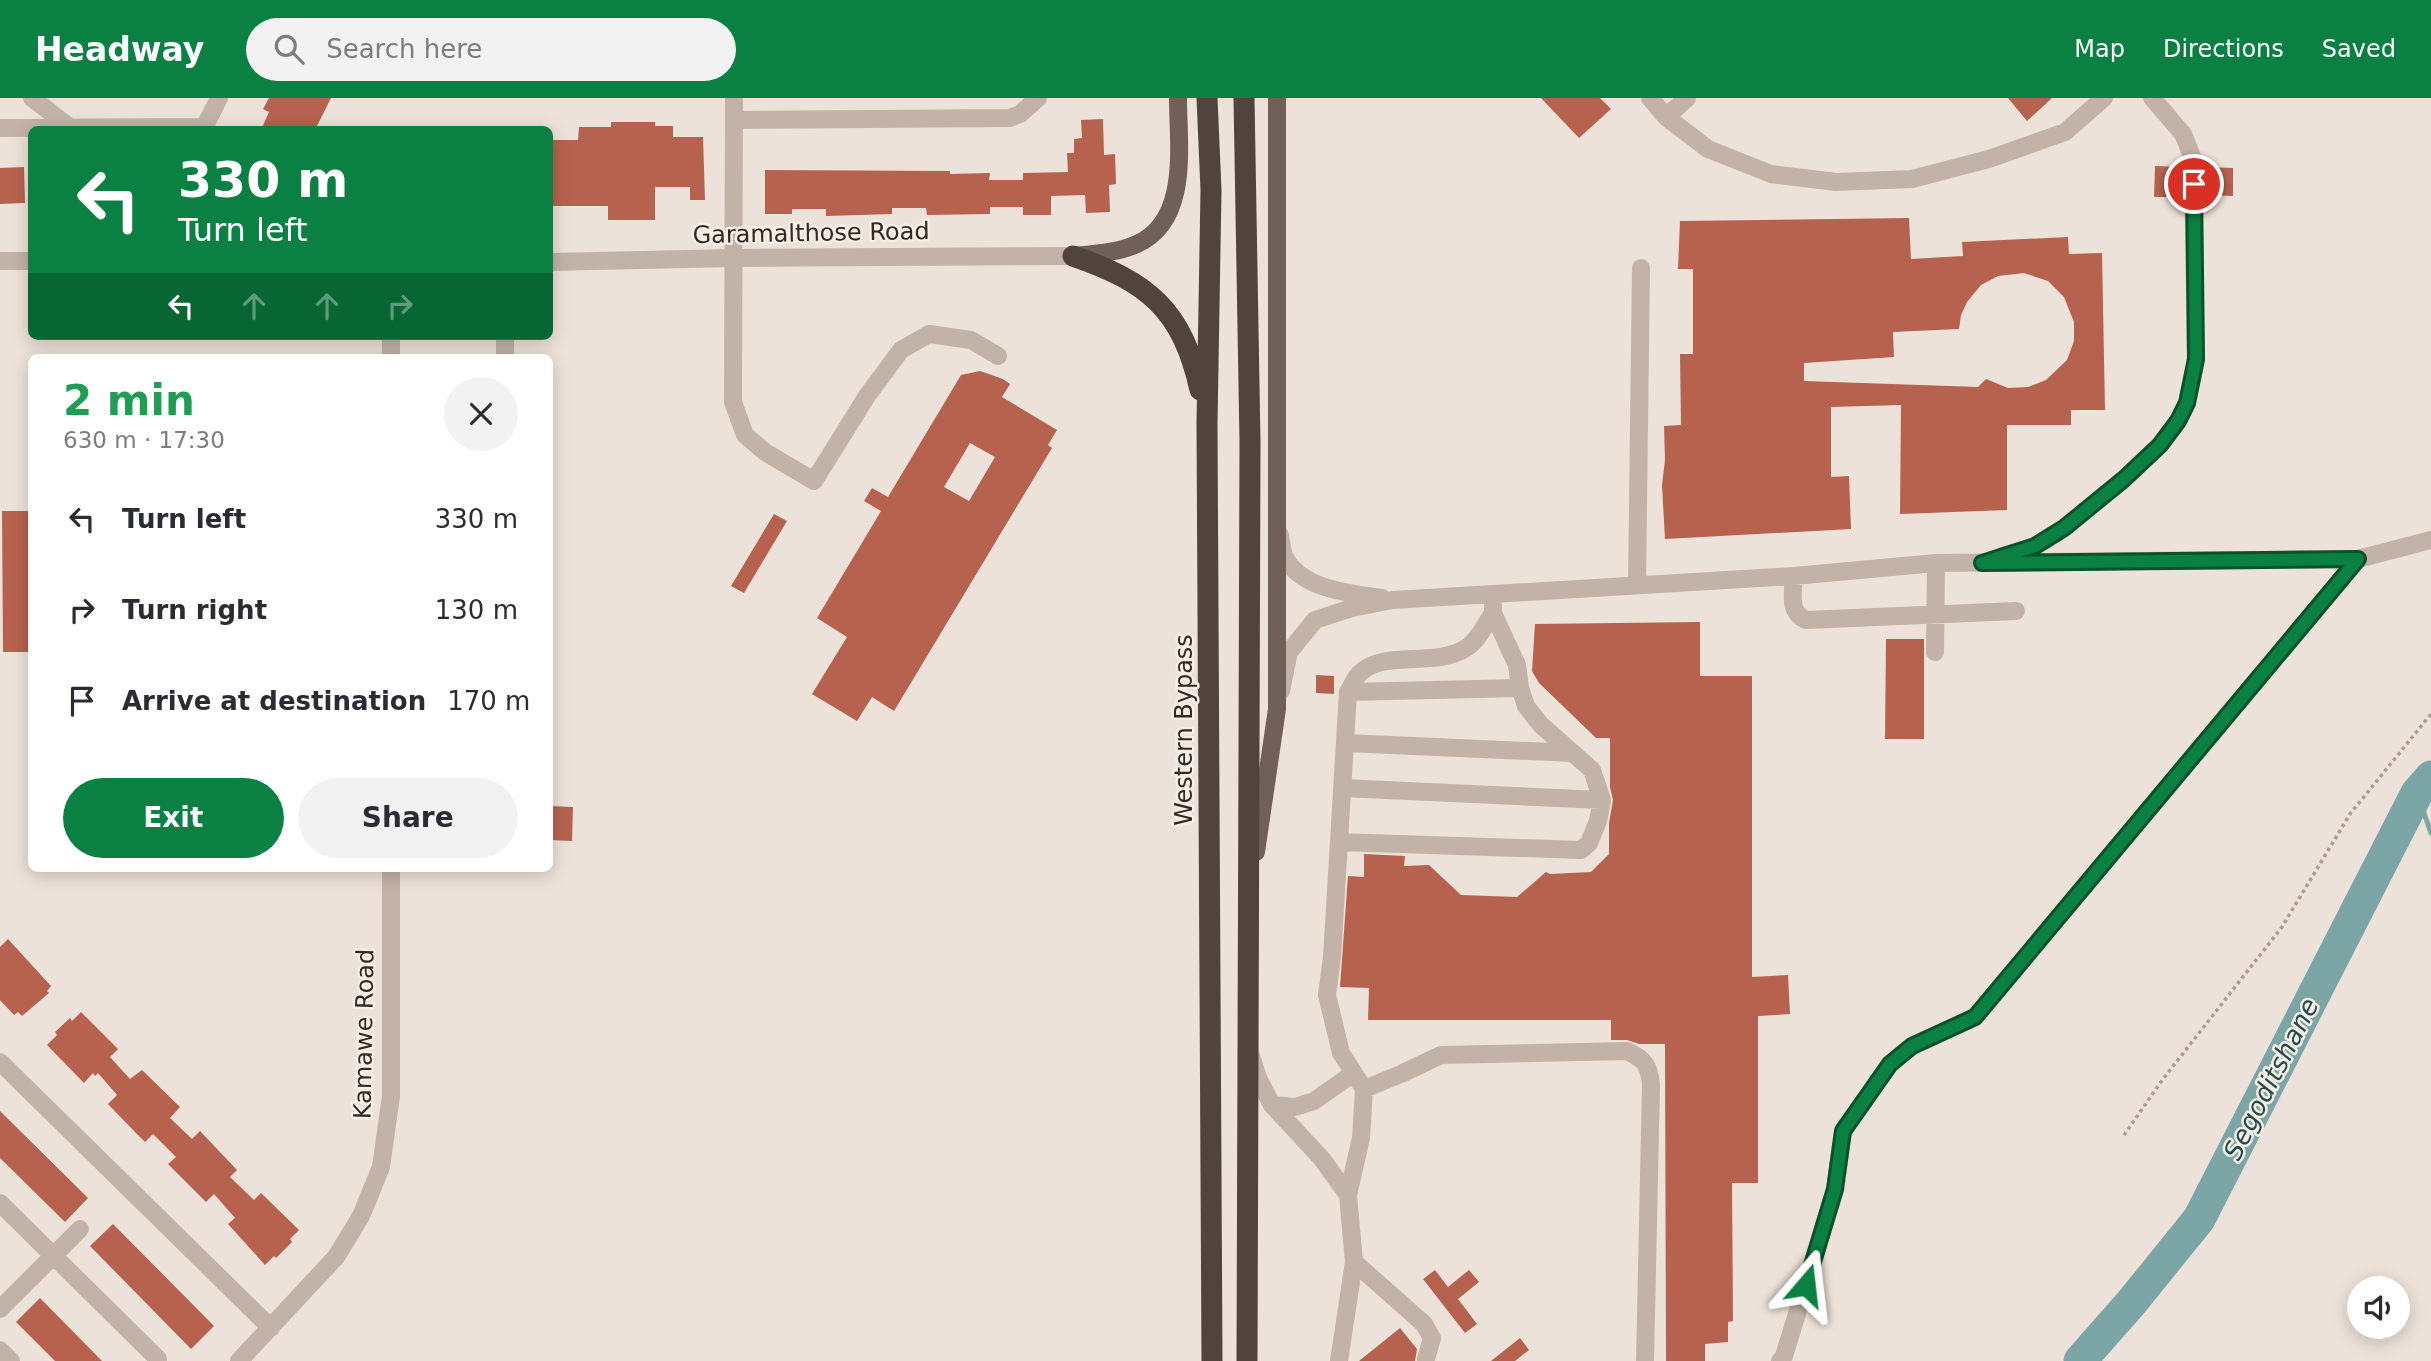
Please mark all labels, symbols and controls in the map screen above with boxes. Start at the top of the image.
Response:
search box [246,18,736,81]
text: Headway [35,30,204,69]
icon: search [270,30,308,68]
text: Search here [326,34,482,64]
text: Map [2074,35,2125,63]
text: Directions [2163,35,2284,63]
text: Saved [2322,35,2396,63]
text: 330 m [178,152,348,209]
icon: left [63,154,154,245]
pin [2164,154,2224,214]
icon: arrive [2175,165,2213,203]
text: Turn left [178,211,308,249]
street label: Garamalthose Road [692,217,930,249]
icon: left [162,287,200,325]
icon: ahead [235,287,273,325]
icon: ahead [308,287,346,325]
icon: right [381,287,419,325]
text: 2 min [63,376,195,425]
button: close [444,377,518,451]
text: 630 m · 17:30 [63,427,225,453]
icon: left [63,500,101,538]
text: Turn left [122,504,246,534]
text: 330 m [435,504,518,534]
icon: right [63,591,101,629]
text: Turn right [122,595,267,625]
text: 130 m [435,595,518,625]
street label: Western Bypass [1170,634,1198,826]
icon: arrive [63,682,101,720]
text: Arrive at destination [122,686,426,716]
text: 170 m [447,686,530,716]
button: Exit [63,778,284,858]
button: Share [298,778,518,858]
street label: Kamawe Road [349,949,379,1119]
water label: Segoditshane [2217,993,2325,1165]
position arrow [1769,1248,1843,1322]
map controls [2347,1276,2410,1339]
button: sound [2347,1276,2410,1339]

